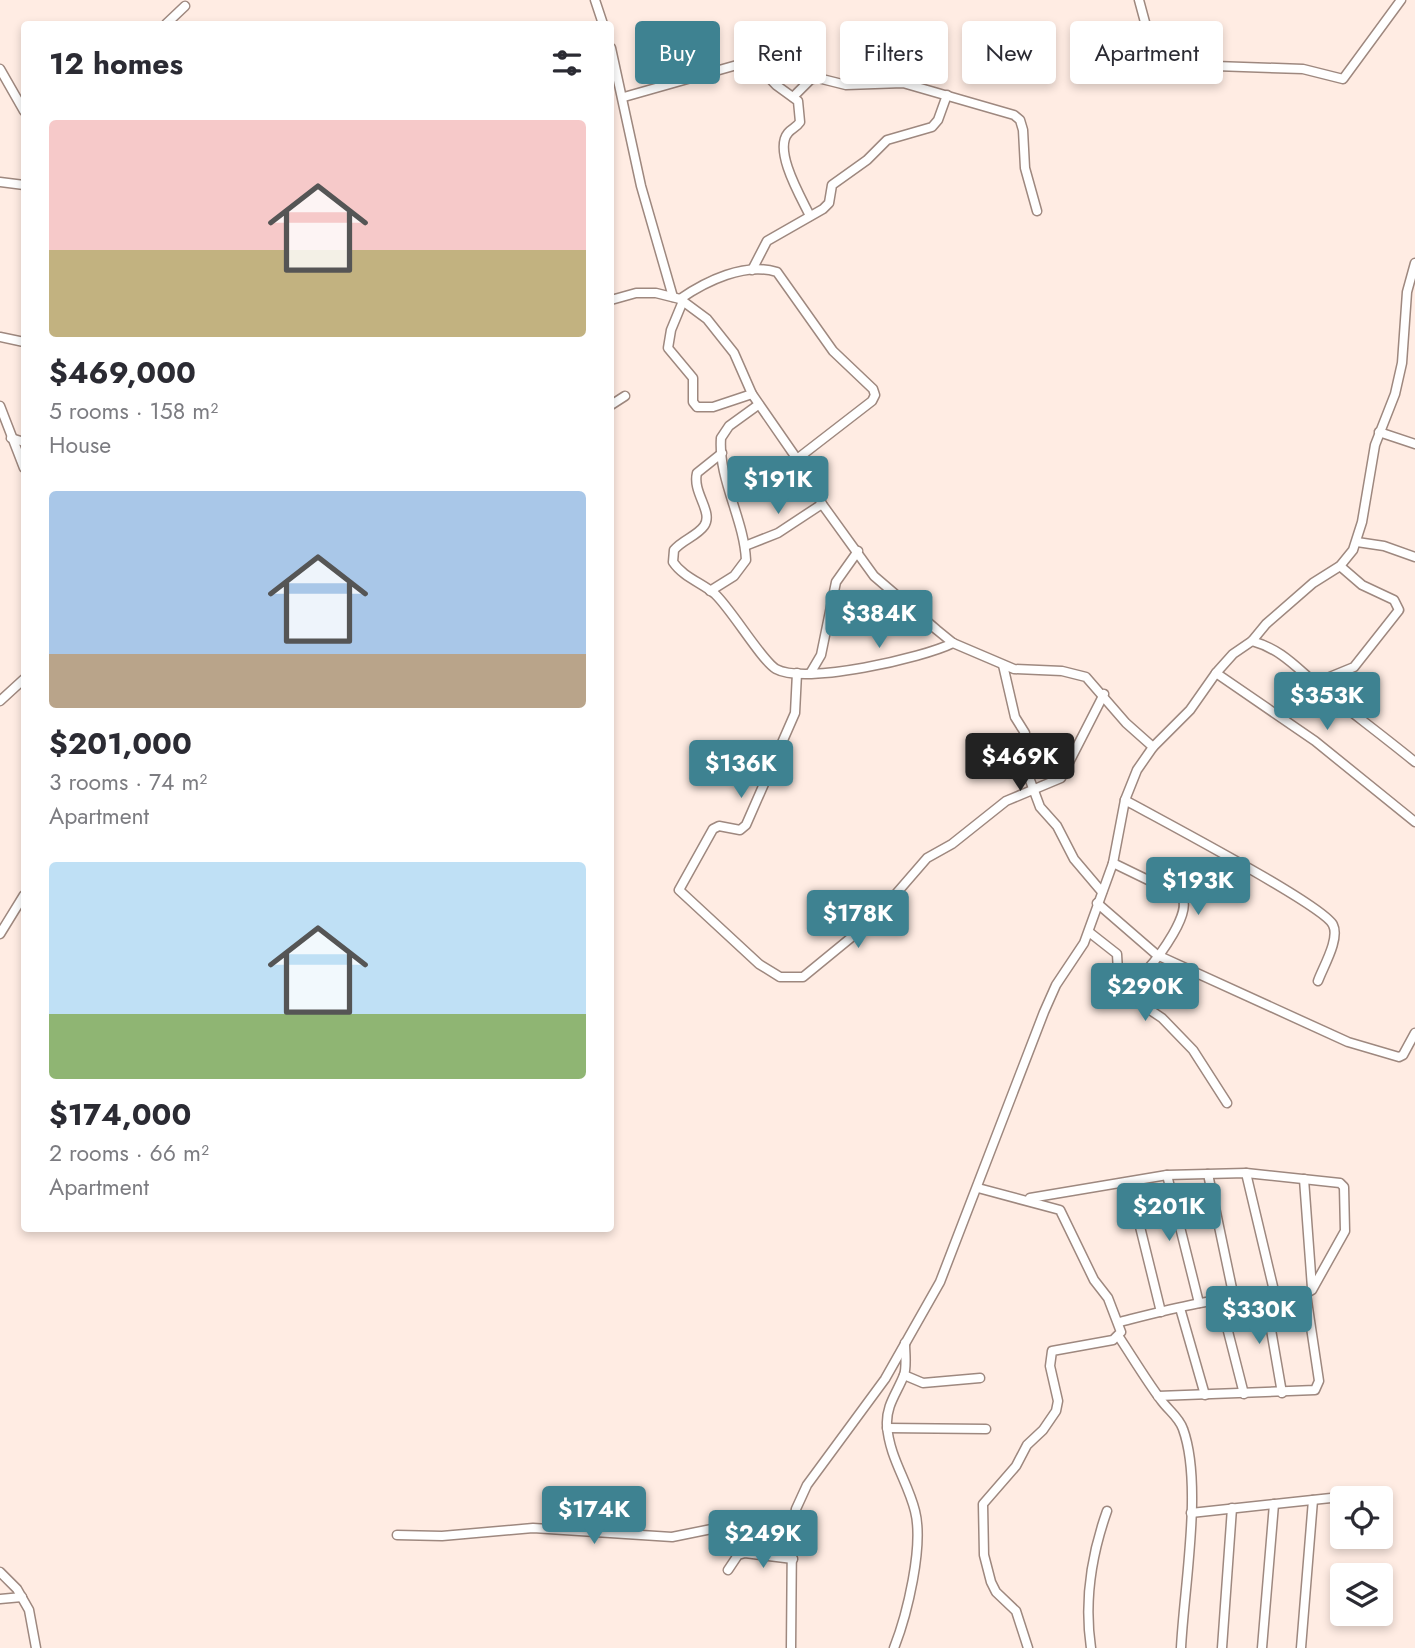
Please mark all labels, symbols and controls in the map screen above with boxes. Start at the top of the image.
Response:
chip: Buy [635,21,720,84]
chip: Rent [734,21,826,84]
chip: Filters [840,21,948,84]
chip: New [962,21,1056,84]
chip: Apartment [1070,21,1223,84]
text: 12 homes [49,42,183,85]
icon: filters [548,44,586,82]
icon: home [255,165,381,291]
text: $469,000 [49,351,196,394]
text: 5 rooms · 158 m² [49,394,218,428]
text: House [49,428,111,462]
pin: $191K [729,456,827,516]
text: $191K [743,462,813,496]
icon: home [255,536,381,662]
pin: $384K [830,590,928,650]
text: $384K [841,596,917,630]
pin: $353K [1278,672,1376,732]
text: $353K [1290,678,1364,712]
text: $201,000 [49,722,192,765]
pin: $469K [971,734,1069,793]
text: $469K [981,739,1059,773]
pin: $136K [692,740,790,800]
text: $136K [705,746,777,780]
text: 3 rooms · 74 m² [49,765,207,799]
text: Apartment [49,799,149,833]
pin: $193K [1149,858,1247,917]
text: $193K [1162,863,1234,897]
pin: $178K [809,890,907,950]
text: $178K [823,896,893,930]
icon: home [255,907,381,1033]
pin: $290K [1096,964,1194,1023]
text: $290K [1107,969,1183,1003]
text: $174,000 [49,1093,191,1136]
text: 2 rooms · 66 m² [49,1136,209,1170]
text: Apartment [49,1170,149,1204]
pin: $201K [1120,1184,1218,1243]
text: $201K [1133,1189,1205,1223]
pin: $330K [1210,1286,1308,1346]
text: $330K [1222,1292,1296,1326]
pin: $174K [545,1486,643,1546]
map controls [1330,1486,1393,1626]
button: locate [1330,1486,1393,1549]
text: $174K [558,1492,630,1526]
pin: $249K [714,1510,812,1570]
text: $249K [725,1516,801,1550]
button: layers [1330,1563,1393,1626]

